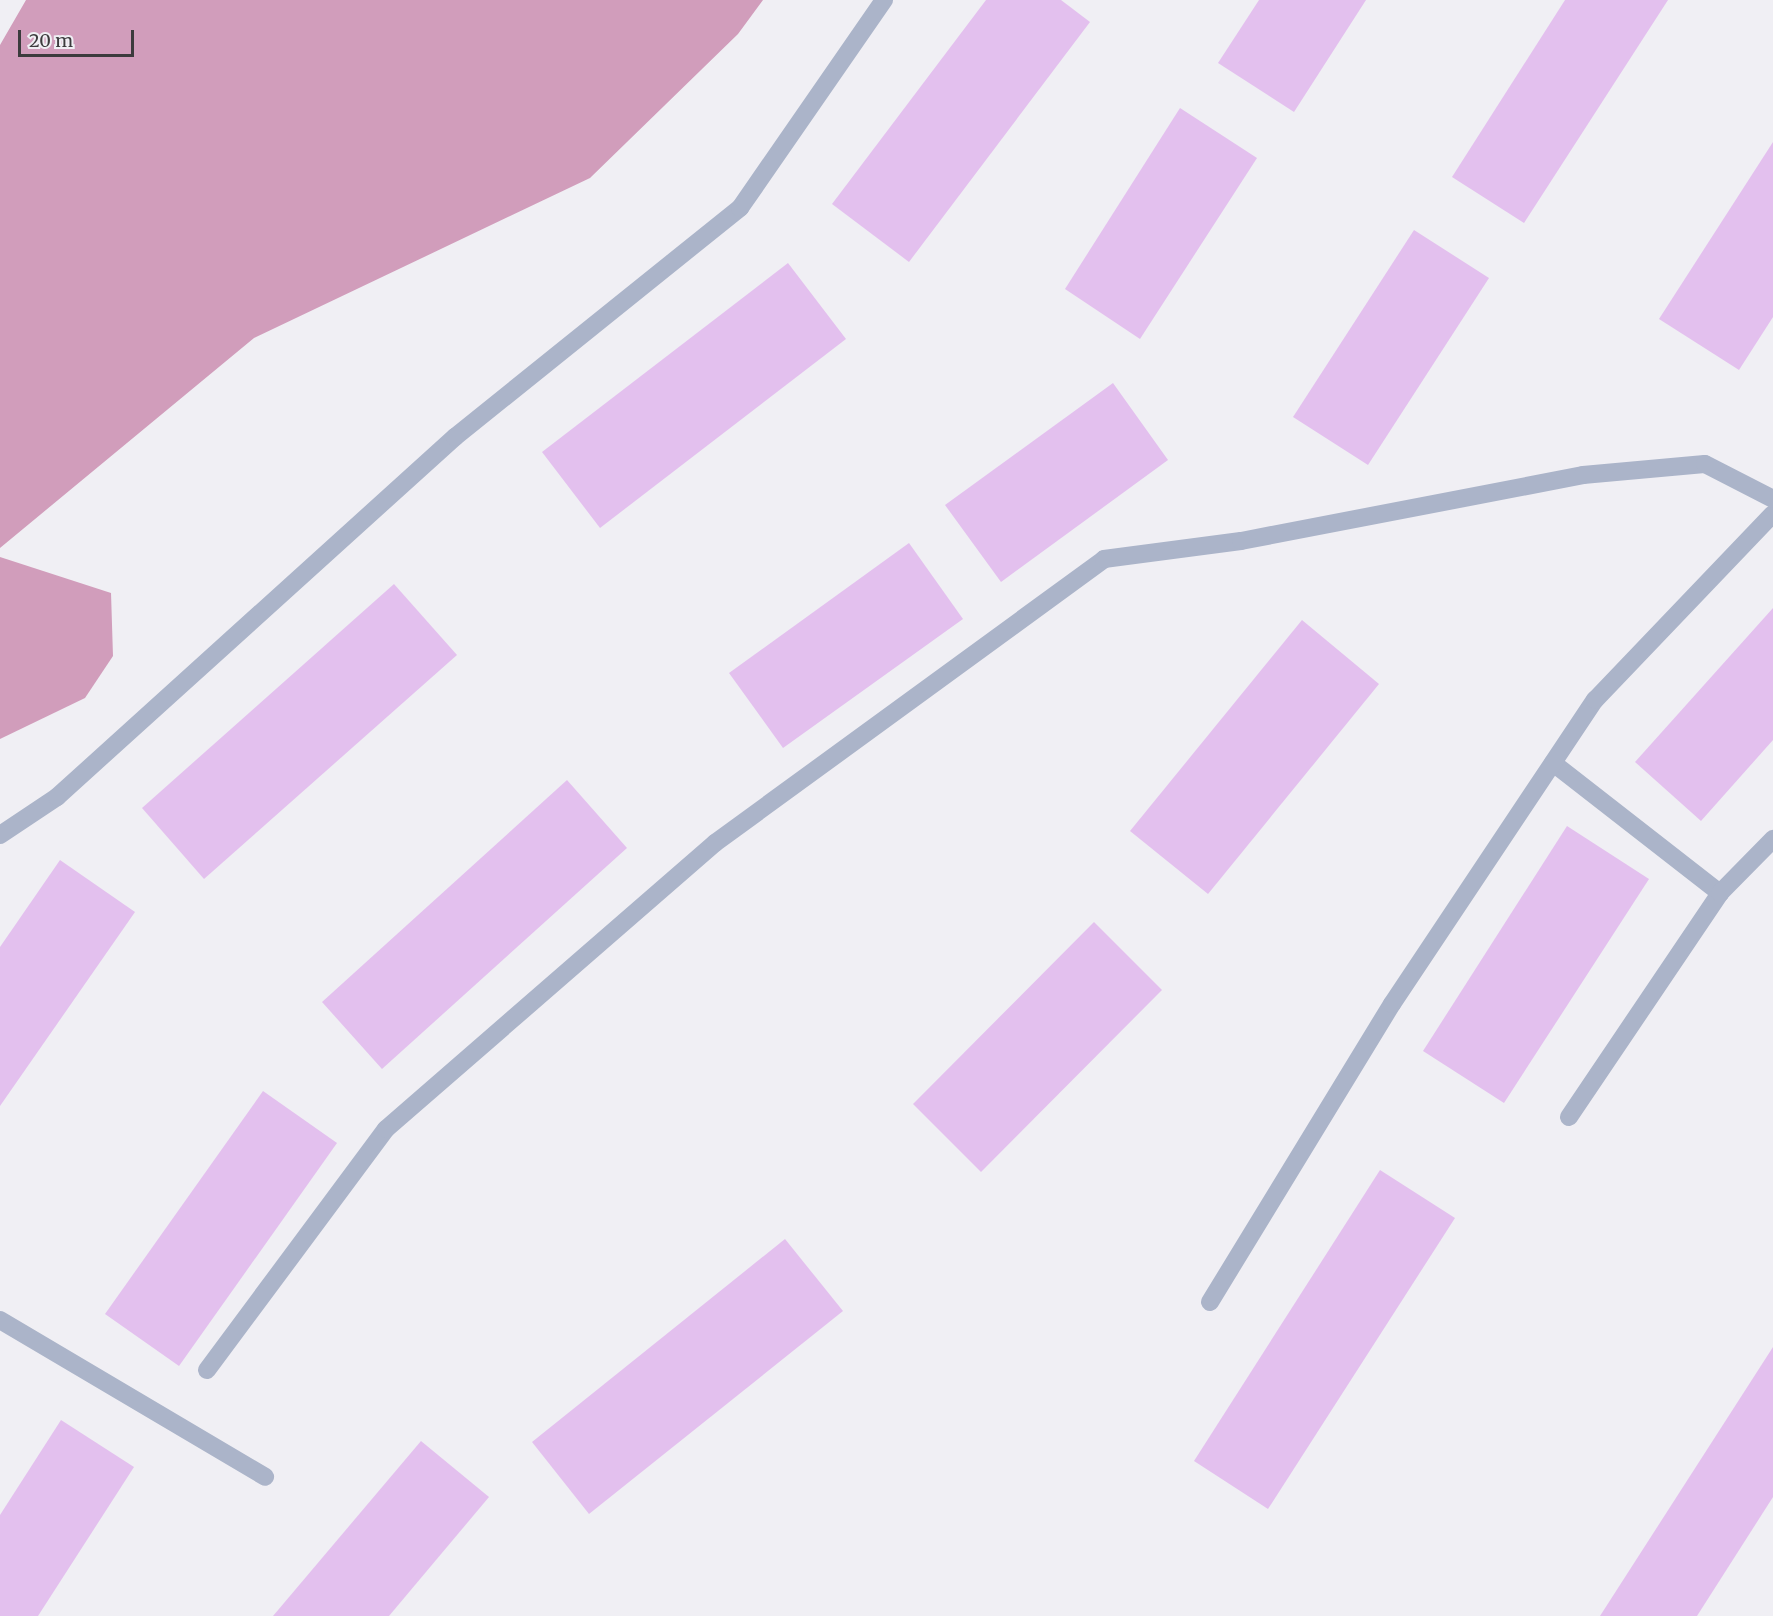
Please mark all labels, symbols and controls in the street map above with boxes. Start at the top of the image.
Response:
scale bar [21,18,136,56]
text: 20 m [29,29,73,52]

